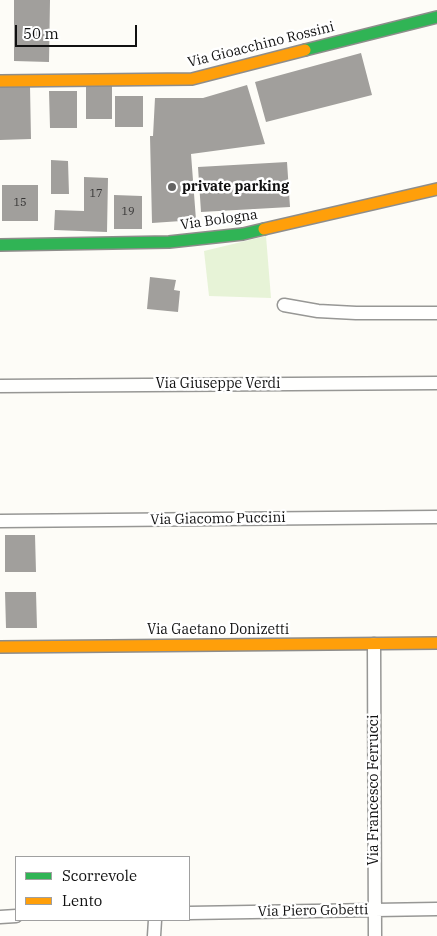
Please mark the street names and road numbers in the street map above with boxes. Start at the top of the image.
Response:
street label: Via Gioacchino Rossini [186,19,336,71]
street label: Via Bologna [179,206,259,234]
street label: Via Giuseppe Verdi [155,376,281,392]
street label: Via Giacomo Puccini [150,509,286,529]
street label: Via Gaetano Donizetti [147,622,289,638]
street label: Via Francesco Ferrucci [366,715,382,865]
street label: Via Piero Gobetti [258,902,368,920]

